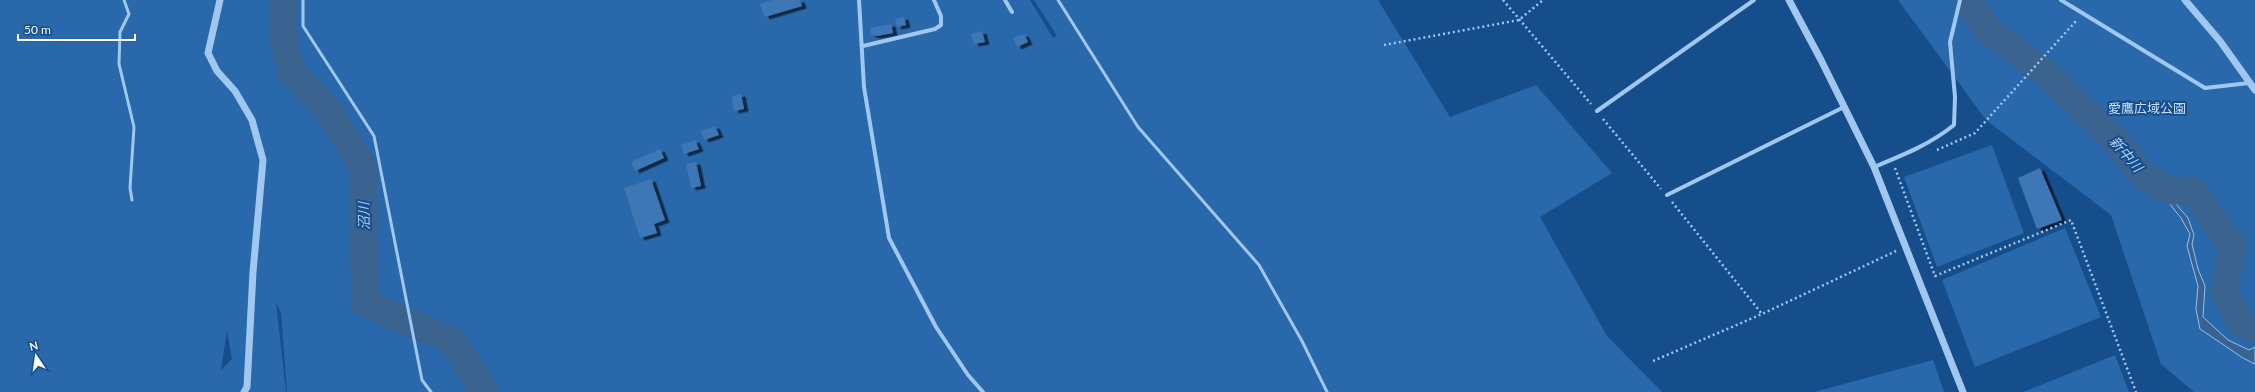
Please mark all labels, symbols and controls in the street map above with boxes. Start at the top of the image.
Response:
scale bar [18,16,135,42]
text: 50 m [24,22,51,37]
park label: 愛鷹広域公園 [2108,100,2186,116]
water label: 新中川 [2106,132,2148,177]
water label: 沼川 [355,200,372,230]
north arrow [16,336,56,376]
text: N [28,338,39,353]

